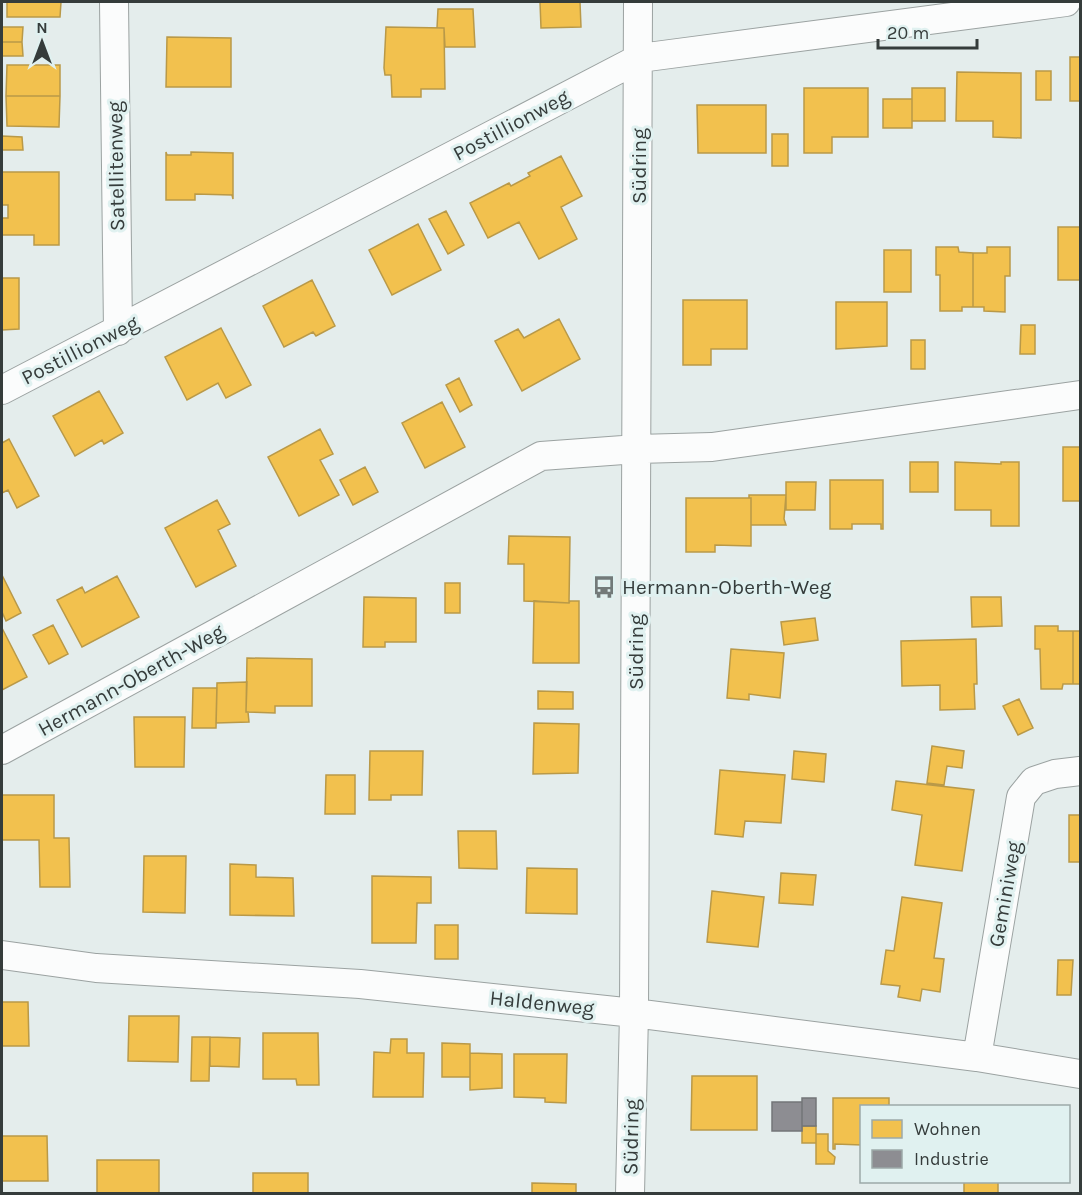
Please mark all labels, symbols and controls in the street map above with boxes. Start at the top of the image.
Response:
north arrow [12,12,72,72]
scale bar [878,12,977,50]
text: N [36,18,48,37]
text: 20 m [887,22,929,44]
street label: Postillionweg [449,84,573,166]
street label: Satellitenweg [103,101,129,231]
street label: Südring [627,128,651,204]
street label: Postillionweg [17,310,143,390]
bus stop icon: Hermann-Oberth-Weg [591,574,617,600]
place label: Hermann-Oberth-Weg [622,575,831,599]
street label: Südring [624,614,648,690]
street label: Hermann-Oberth-Weg [34,619,228,741]
street label: Geminiweg [984,839,1026,949]
street label: Haldenweg [488,986,596,1020]
street label: Südring [618,1099,644,1175]
legend [860,1105,1070,1183]
text: Wohnen [914,1118,981,1140]
text: Industrie [914,1148,989,1170]

